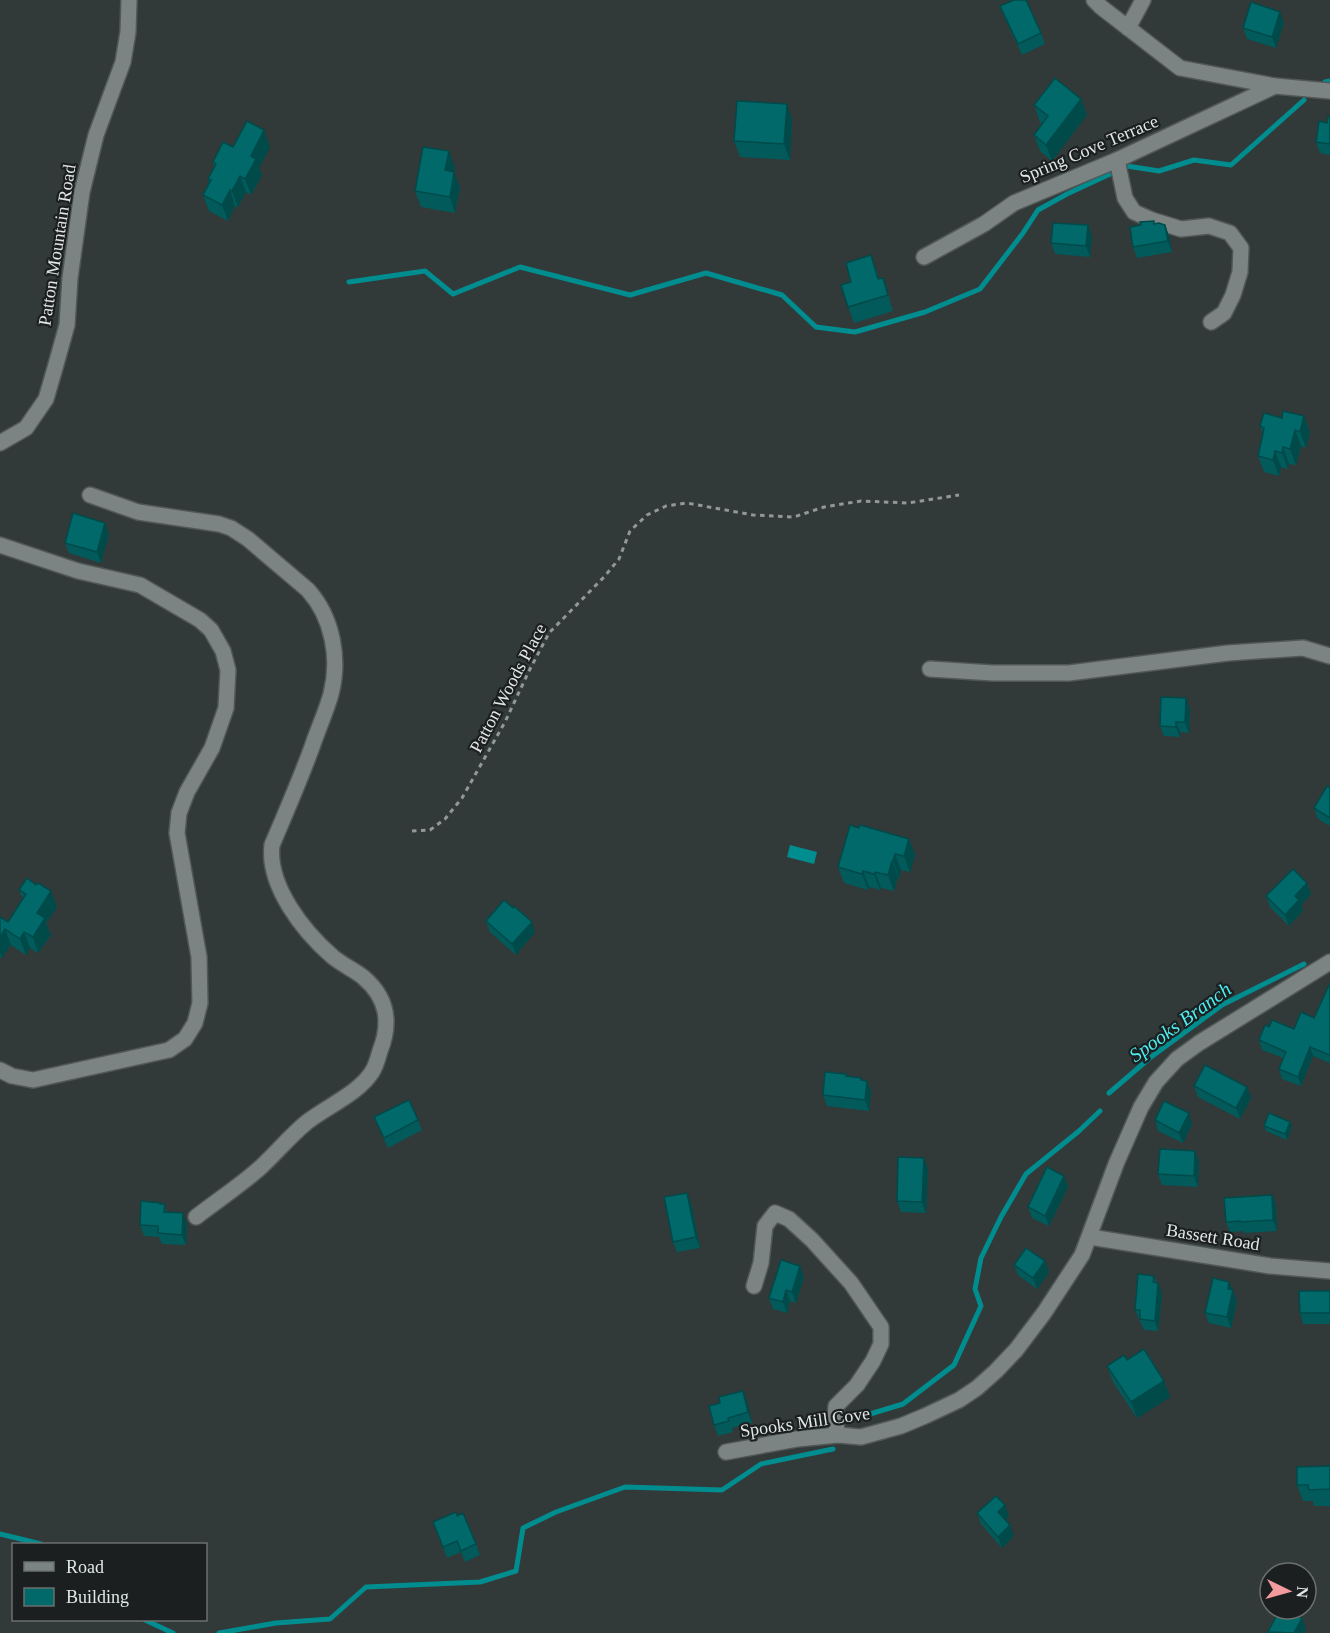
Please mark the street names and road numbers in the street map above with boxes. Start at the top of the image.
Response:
street label: Spring Cove Terrace [1017,111,1161,187]
street label: Patton Mountain Road [34,163,80,327]
street label: Patton Woods Place [466,620,550,756]
street label: Bassett Road [1165,1220,1261,1254]
street label: Spooks Mill Cove [739,1403,871,1441]

